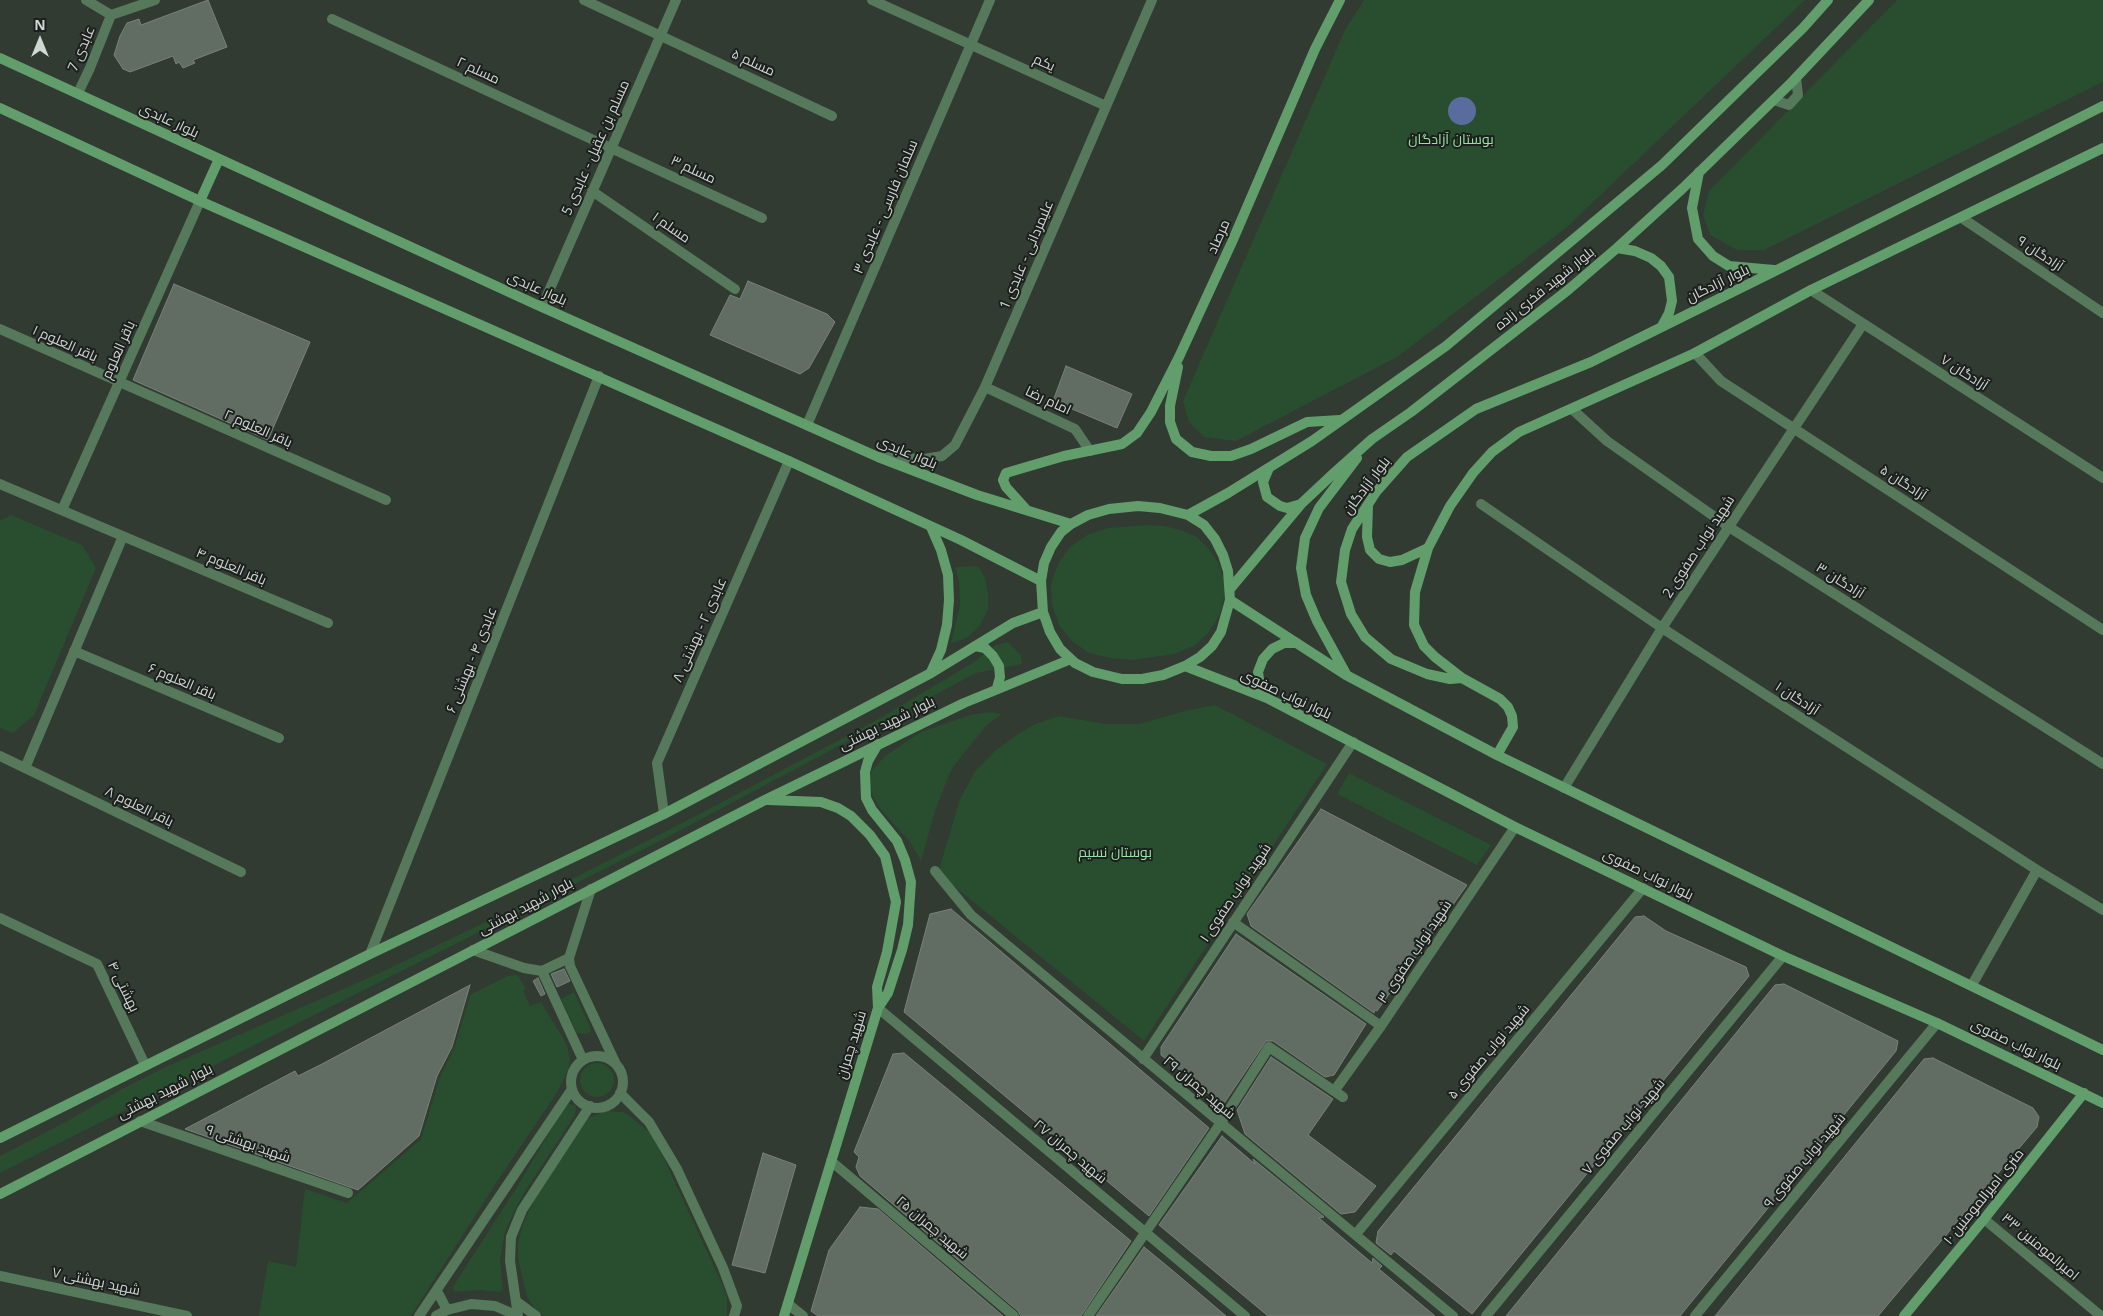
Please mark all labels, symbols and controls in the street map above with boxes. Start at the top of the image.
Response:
north arrow [15,15,65,65]
text: N [34,15,46,34]
street label: عابدی 7 [65,24,99,74]
street label: مسلم ۵ [729,46,777,80]
street label: یکم [1030,51,1058,75]
street label: مسلم ۲ [454,54,502,88]
street label: مسلم بن عقیل - عابدی 5 [559,78,633,218]
street label: بلوار عابدی [137,100,201,142]
park label: بوستان آزادگان [1408,132,1494,148]
street label: سلمان فارسی - عابدی ۳ [850,138,922,276]
street label: مسلم ۳ [668,152,718,188]
street label: علیمردانی - عابدی 1 [996,198,1058,312]
street label: مسلم ۱ [649,209,693,247]
street label: مرصاد [1204,217,1234,257]
street label: آزادگان ۹ [2014,233,2066,275]
street label: بلوار شهید فخری زاده [1492,244,1598,334]
street label: بلوار آزادگان [1684,262,1752,306]
street label: بلوار عابدی [505,268,569,310]
street label: باقر العلوم [99,318,139,382]
street label: باقر العلوم ۱ [30,322,100,366]
street label: آزادگان ۷ [1937,351,1991,395]
street label: امام رضا [1022,383,1074,419]
street label: باقر العلوم ۲ [221,407,295,451]
street label: بلوار عابدی [875,433,939,473]
street label: بلوار آزادگان [1340,454,1394,518]
street label: آزادگان ۵ [1877,462,1929,504]
street label: شهید نواب صفوی 2 [1660,493,1738,601]
street label: باقر العلوم ۴ [193,545,269,589]
street label: آزادگان ۳ [1813,560,1867,602]
street label: عابدی ۲ - بهشتی ۸ [669,575,731,685]
street label: عابدی ۴ - بهشتی ۶ [443,605,501,715]
street label: باقر العلوم ۶ [145,660,219,704]
street label: بلوار نواب صفوی [1238,667,1334,723]
street label: آزادگان ۱ [1772,679,1822,719]
street label: بلوار شهید بهشتی [836,693,938,755]
street label: باقر العلوم ۸ [102,783,176,831]
street label: شهید نواب صفوی ۱ [1197,840,1275,946]
park label: بوستان نسیم [1078,845,1152,861]
street label: بلوار نواب صفوی [1600,846,1696,904]
street label: بلوار شهید بهشتی [476,875,576,939]
street label: شهید نواب صفوی ۳ [1374,897,1456,1007]
street label: بهشتی ۴ [104,959,142,1015]
street label: شهید نواب صفوی ۵ [1444,1001,1534,1103]
street label: شهید چمران [834,1009,870,1081]
street label: بلوار نواب صفوی [1968,1016,2064,1074]
street label: شهید چمران ۲۹ [1160,1053,1238,1123]
street label: بلوار شهید بهشتی [115,1061,215,1123]
street label: شهید نواب صفوی ۷ [1579,1076,1669,1178]
street label: شهید نواب صفوی ۹ [1761,1110,1849,1212]
street label: شهید چمران ۲۷ [1030,1117,1110,1187]
street label: شهید بهشتی ۹ [203,1122,293,1166]
street label: ۱۰ متری امیرالمومنین [1940,1146,2028,1248]
street label: شهید چمران ۲۵ [892,1193,972,1263]
street label: امیرالمومنین ۳۳ [1998,1210,2082,1284]
street label: شهید بهشتی ۷ [50,1264,142,1300]

